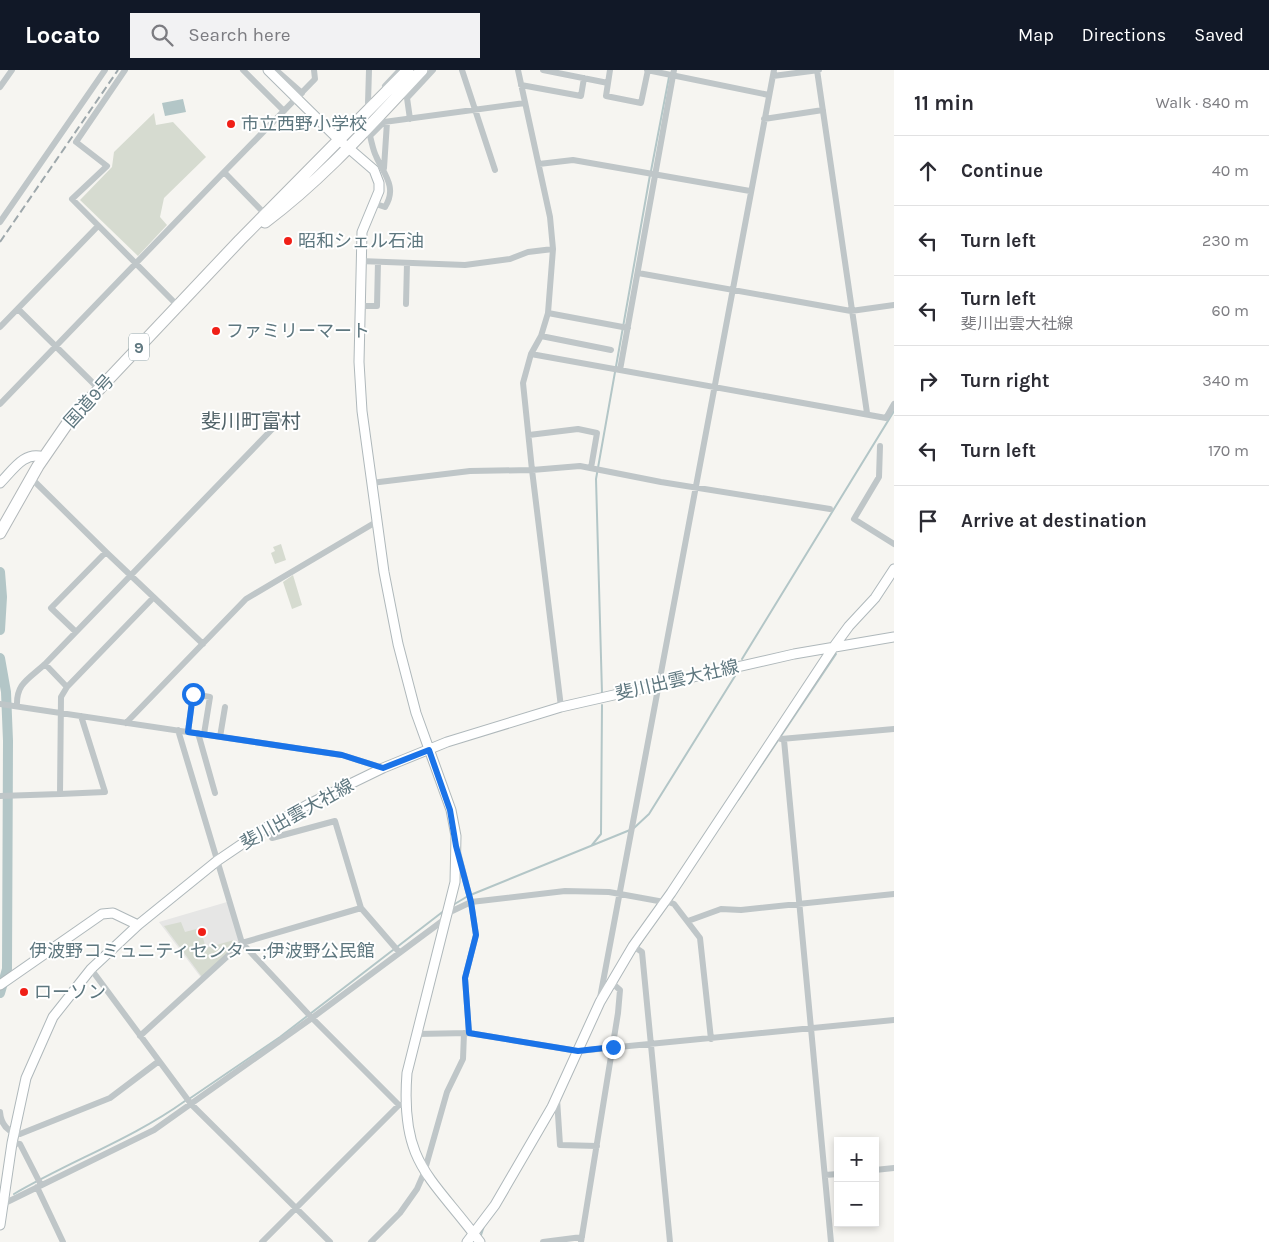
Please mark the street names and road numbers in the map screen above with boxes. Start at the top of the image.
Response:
road number: 9 [129,334,149,360]
street label: 国道9号 [59,370,119,432]
street label: 斐川出雲大社線 [613,655,741,705]
street label: 斐川出雲大社線 [237,774,357,854]

